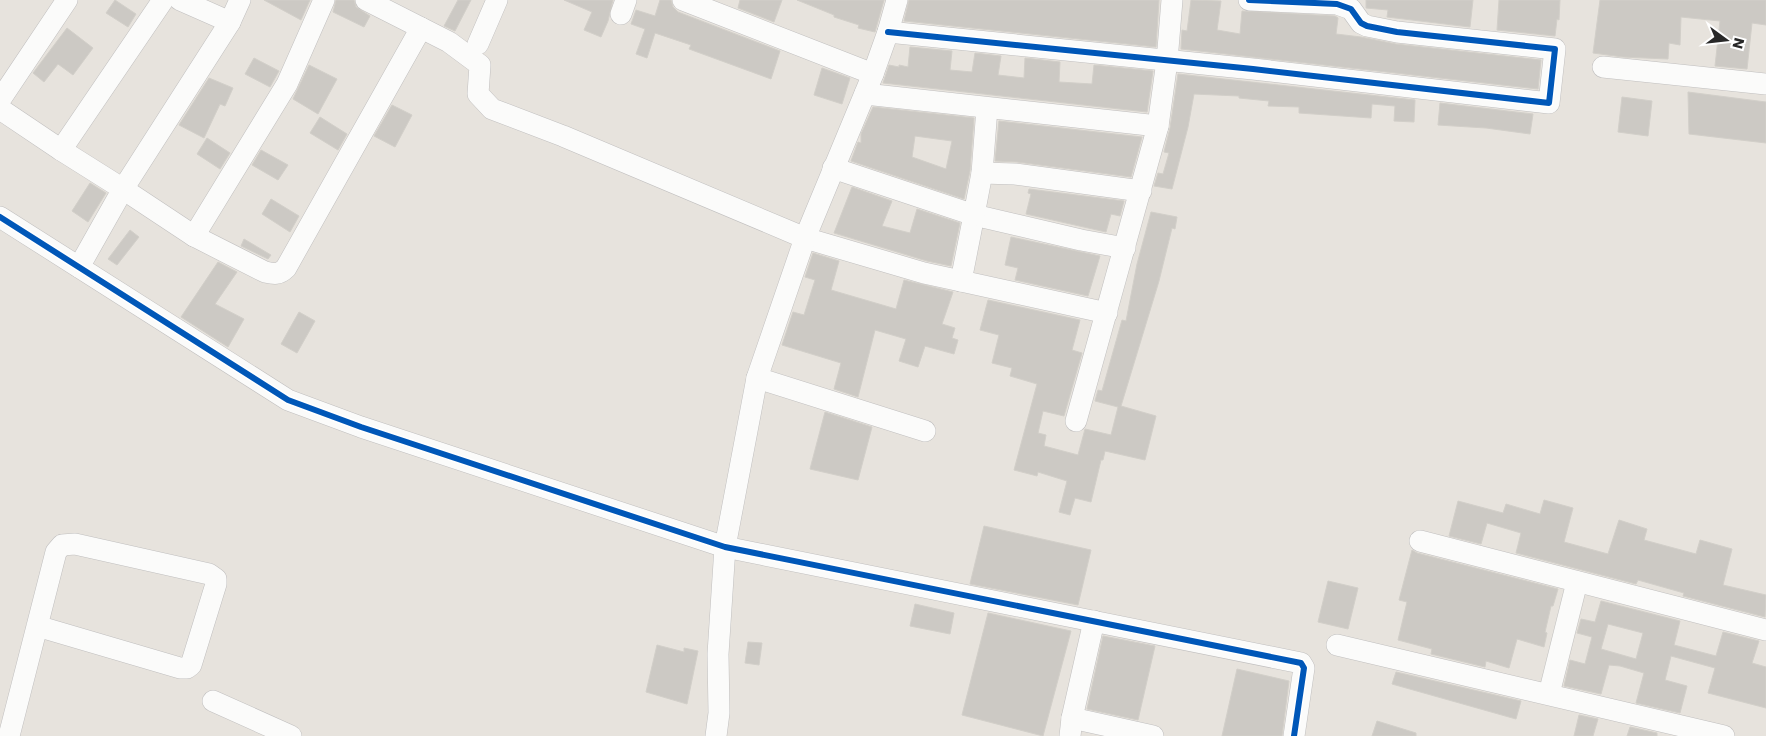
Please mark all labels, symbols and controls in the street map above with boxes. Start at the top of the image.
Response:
north arrow [1701,15,1751,65]
text: N [1728,36,1750,51]

